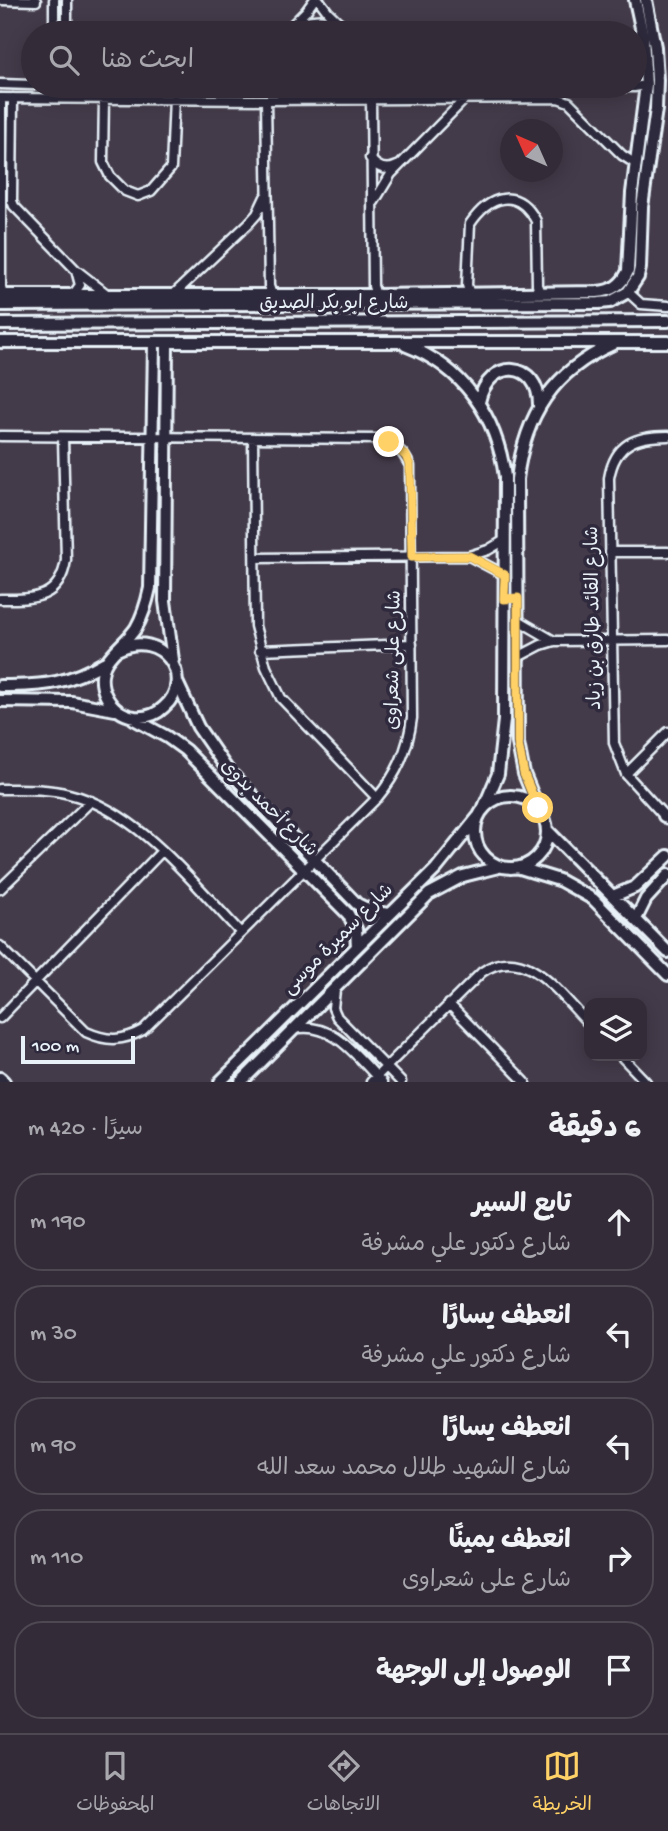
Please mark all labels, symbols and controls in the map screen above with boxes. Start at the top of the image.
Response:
search box [21,21,647,98]
icon: search [45,41,83,79]
text: ابحث هنا [101,47,194,78]
north arrow [500,119,563,182]
street label: شارع ابو بكر الصديق [260,293,408,316]
route end [373,426,404,457]
street label: شارع القائد طارق بن زياد [582,526,608,710]
street label: شارع على شعراوى [382,590,408,730]
street label: شارع أحمد بدوى [215,754,323,862]
route start [522,792,553,823]
street label: شارع سميرة موسى [279,880,399,1000]
map controls [584,998,647,1061]
button: layers [584,998,647,1061]
scale bar [21,1033,135,1065]
text: 100 m [32,1036,79,1059]
text: 6 دقيقة [548,1113,640,1148]
text: سيرًا · 420 m [28,1116,143,1143]
text: تابع السير [472,1191,571,1222]
icon: ahead [600,1203,638,1241]
text: 190 m [30,1209,86,1236]
text: شارع دكتور علي مشرفة [362,1232,571,1259]
text: انعطف يسارًا [442,1303,571,1334]
icon: left [600,1315,638,1353]
text: 30 m [30,1321,77,1348]
text: شارع دكتور علي مشرفة [362,1344,571,1371]
text: انعطف يسارًا [442,1415,571,1446]
icon: left [600,1427,638,1465]
text: 90 m [30,1433,76,1460]
text: شارع الشهيد طلال محمد سعد الله [257,1456,571,1483]
text: انعطف يمينًا [449,1527,571,1558]
icon: right [600,1539,638,1577]
text: 110 m [30,1545,83,1572]
text: شارع على شعراوى [402,1568,571,1595]
icon: arrive [600,1651,638,1689]
text: الوصول إلى الوجهة [376,1658,571,1689]
tab: المحفوظات [76,1747,154,1820]
tab: الاتجاهات [307,1747,380,1820]
tab: الخريطة [533,1747,592,1820]

